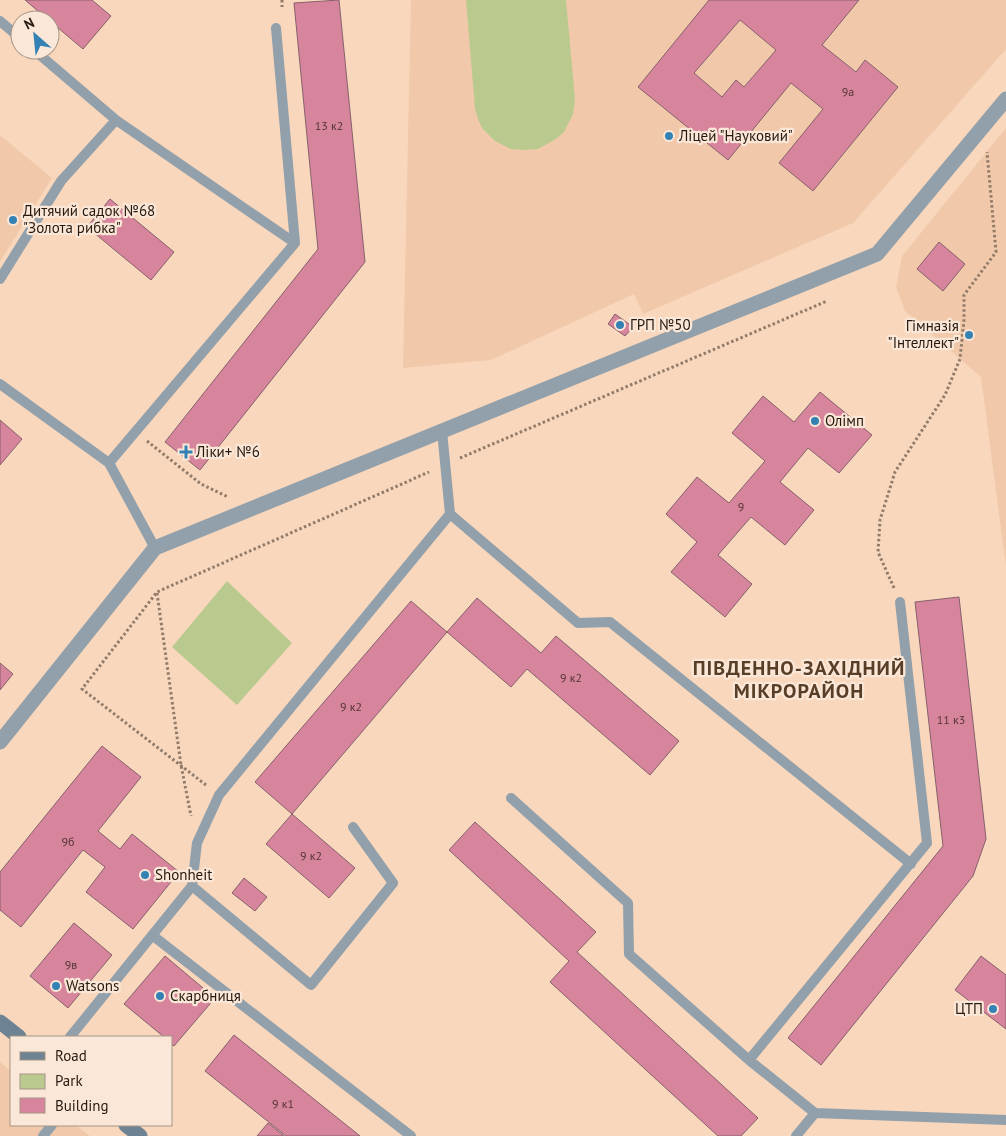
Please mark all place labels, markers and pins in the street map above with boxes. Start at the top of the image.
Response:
place label: Ліцей "Науковий" [678,126,793,145]
marker: Ліцей "Науковий" [663,130,675,142]
place label: Дитячий садок №68 "Золота рибка" [23,201,155,237]
marker: Дитячий садок №68 "Золота рибка" [7,214,19,226]
place label: ГРП №50 [630,315,691,334]
place label: Гімназія "Інтеллект" [888,316,959,352]
marker: ГРП №50 [614,319,626,331]
marker: Гімназія "Інтеллект" [963,329,975,341]
place label: Олімп [825,411,864,430]
marker: Олімп [809,415,821,427]
place label: Ліки+ №6 [195,442,260,461]
marker: Ліки+ №6 [180,446,192,458]
place label: Shonheit [155,865,212,884]
marker: Shonheit [139,869,151,881]
place label: Watsons [66,976,119,995]
marker: Watsons [50,980,62,992]
place label: Скарбниця [170,986,241,1005]
marker: Скарбниця [154,990,166,1002]
place label: ЦТП [955,999,983,1018]
marker: ЦТП [987,1003,999,1015]

